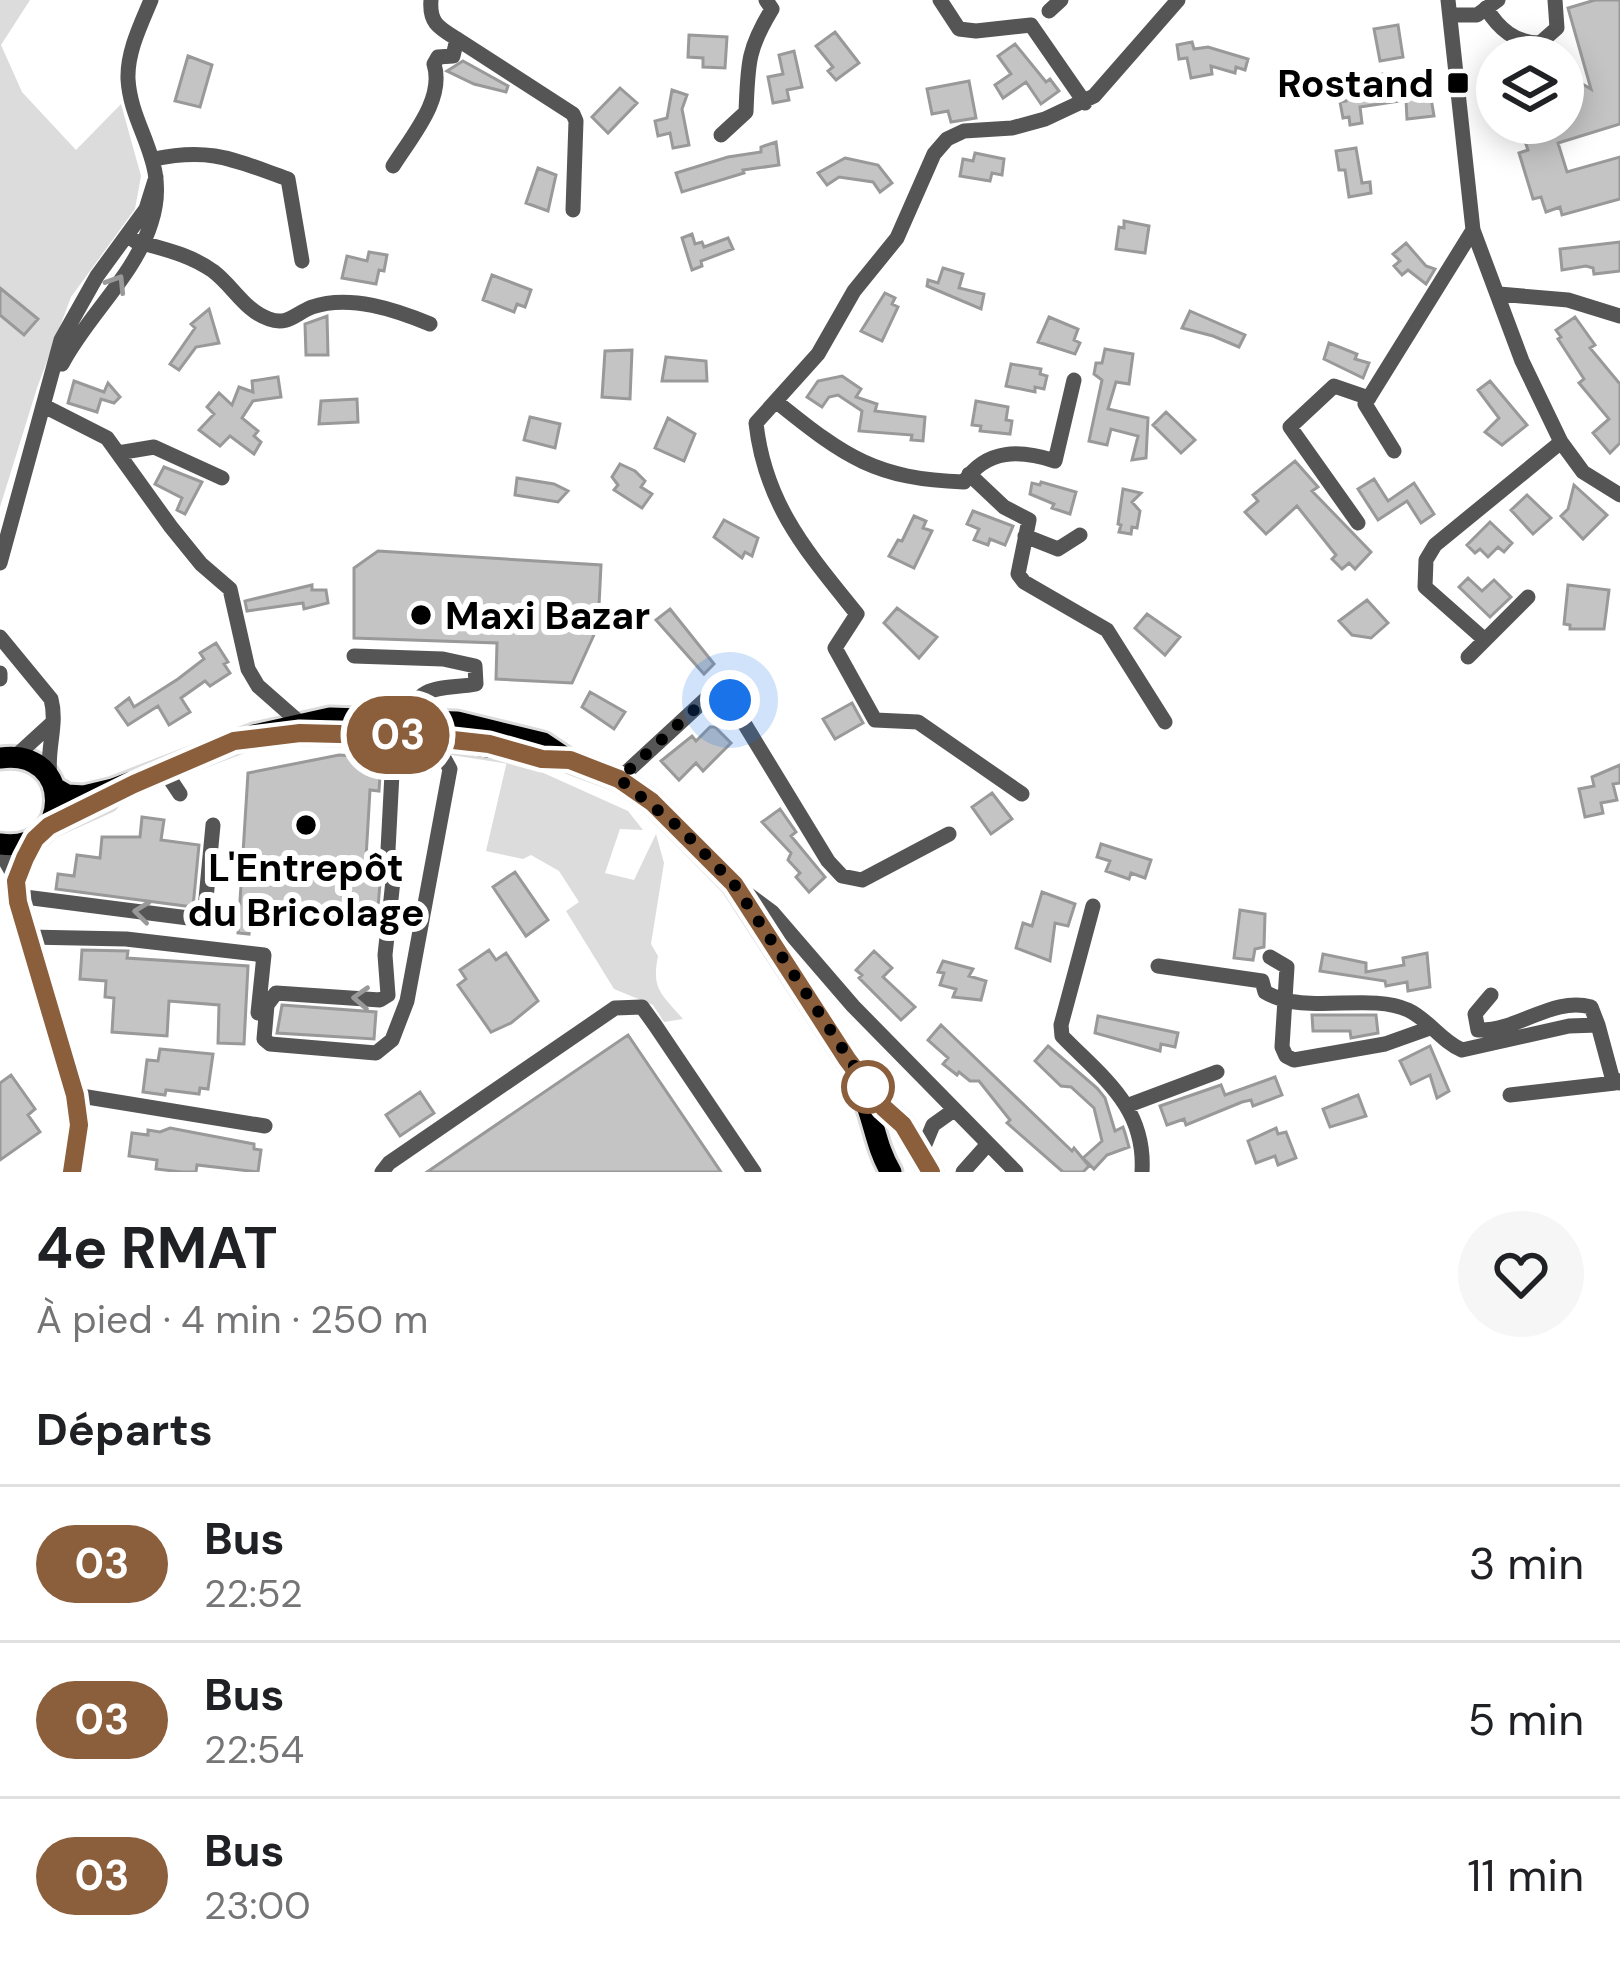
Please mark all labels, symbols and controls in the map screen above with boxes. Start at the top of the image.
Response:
map controls [1476,36,1584,144]
button: layers [1476,36,1584,144]
place label: Rostand [1277,58,1434,109]
marker: Rostand [1445,70,1471,96]
one-way arrow [103,274,125,296]
place label: Maxi Bazar [445,590,650,641]
marker: Maxi Bazar [408,602,434,628]
your location [700,670,760,730]
line badge: 03 [344,696,452,774]
text: 03 [371,707,425,762]
marker: L'Entrepôt du Bricolage [293,812,319,838]
place label: L'Entrepôt du Bricolage [188,842,424,938]
one-way arrow [132,900,151,926]
one-way arrow [351,986,370,1012]
unlabelled marker [843,1062,893,1112]
text: 4e RMAT [36,1211,277,1286]
button: heart [1458,1211,1584,1337]
text: À pied · 4 min · 250 m [36,1294,428,1345]
text: Départs [36,1400,213,1459]
text: Bus [204,1509,284,1568]
text: 3 min [1469,1534,1584,1593]
text: 03 [75,1536,129,1591]
text: 22:52 [204,1568,302,1619]
text: Bus [204,1665,284,1724]
text: 5 min [1468,1690,1584,1749]
text: 03 [75,1692,129,1747]
text: 22:54 [204,1724,304,1775]
text: Bus [204,1821,284,1880]
text: 11 min [1467,1846,1584,1905]
text: 03 [75,1848,129,1903]
text: 23:00 [204,1880,311,1931]

